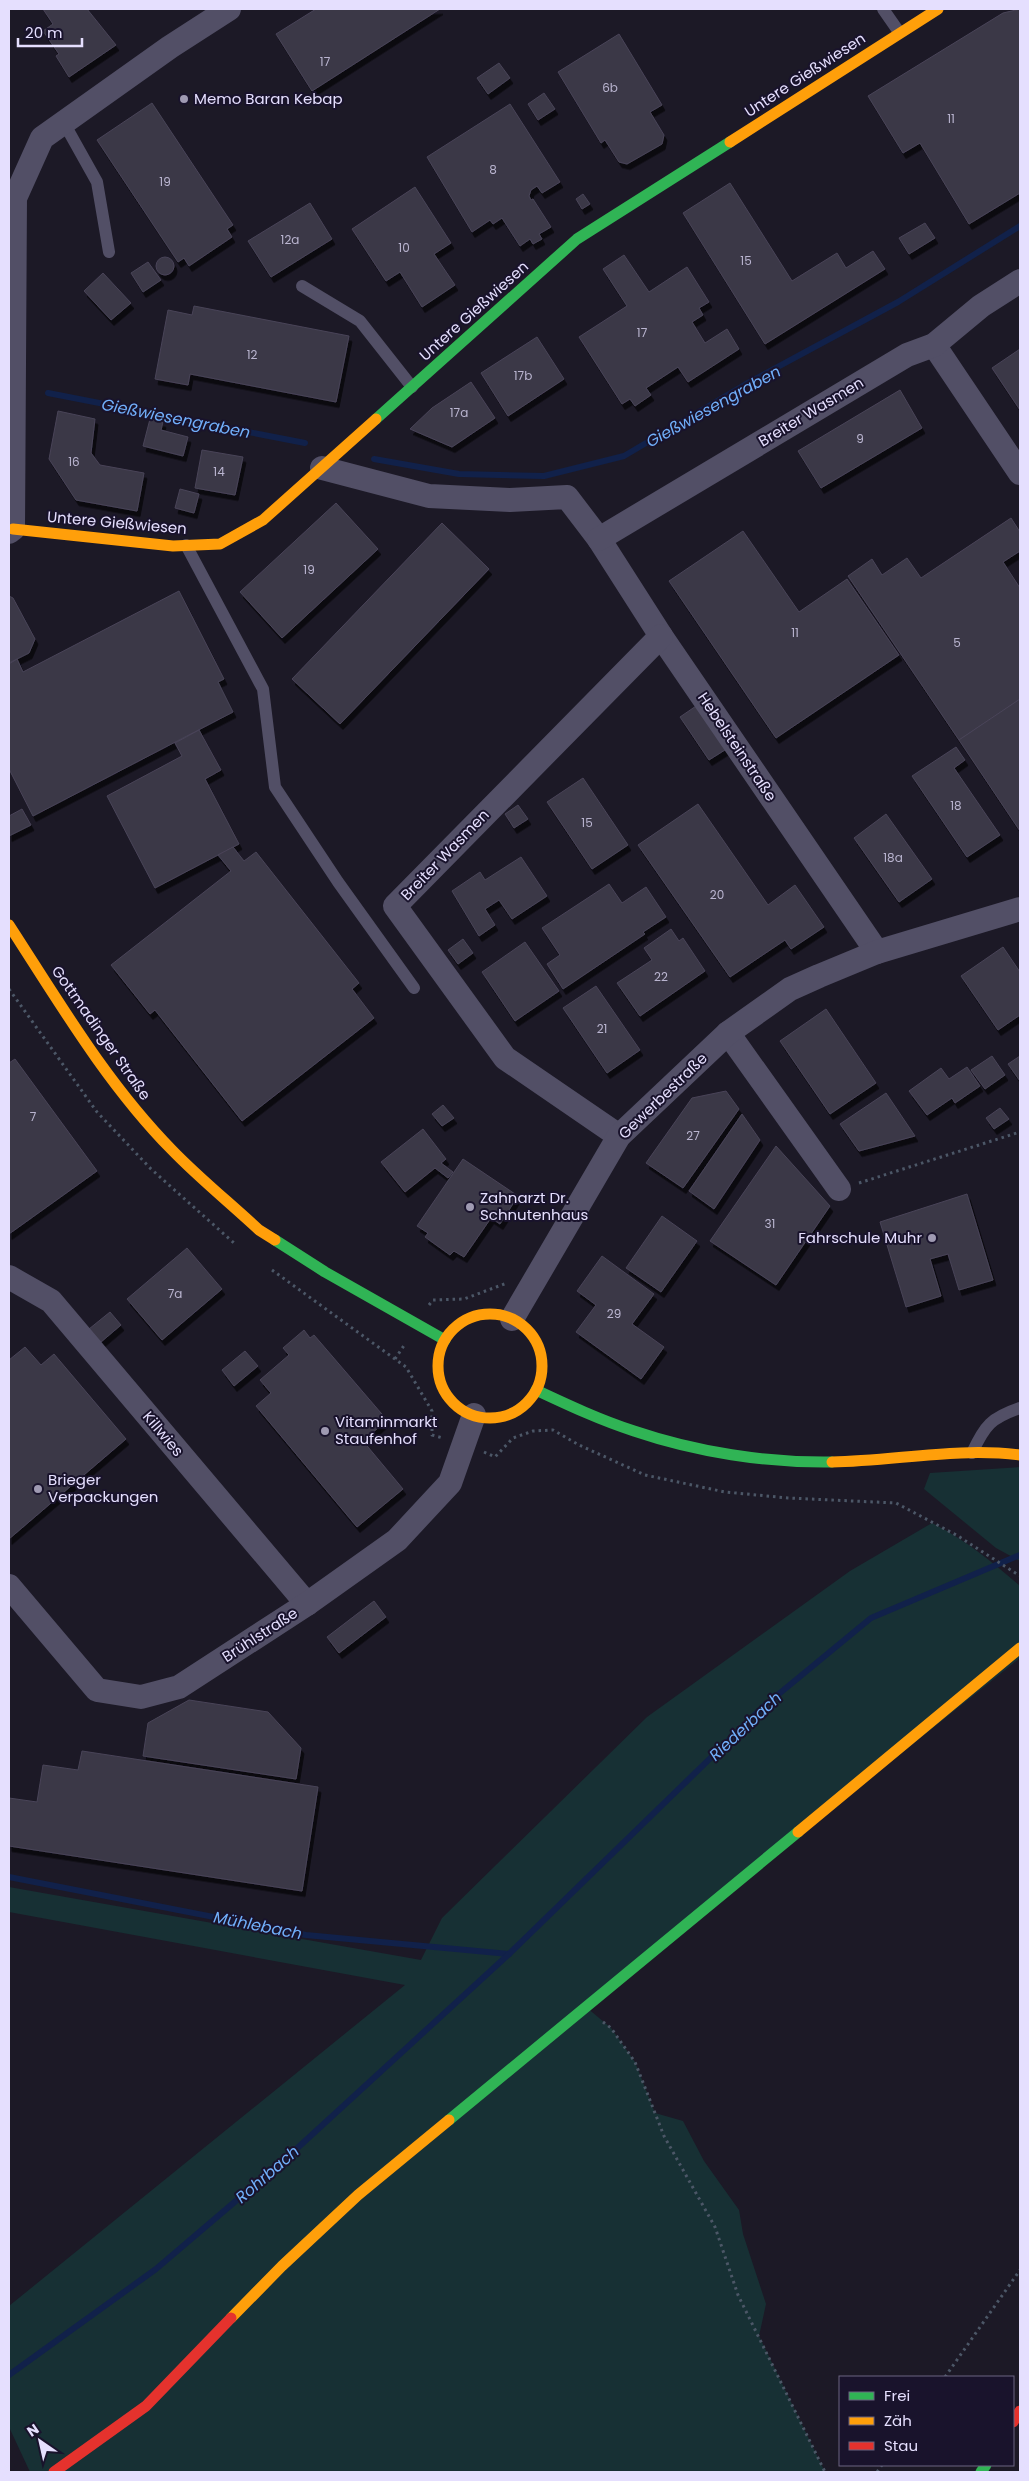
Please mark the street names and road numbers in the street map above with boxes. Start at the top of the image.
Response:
street label: Untere Gießwiesen [740,28,869,122]
street label: Untere Gießwiesen [415,256,533,365]
street label: Breiter Wasmen [754,372,867,451]
street label: Untere Gießwiesen [46,506,188,539]
street label: Hebelsteinstraße [693,688,782,805]
street label: Breiter Wasmen [396,805,494,905]
street label: Gottmadinger Straße [47,961,156,1104]
street label: Gewerbestraße [614,1048,712,1144]
street label: Killwies [138,1407,189,1461]
street label: Brühlstraße [218,1602,302,1667]

